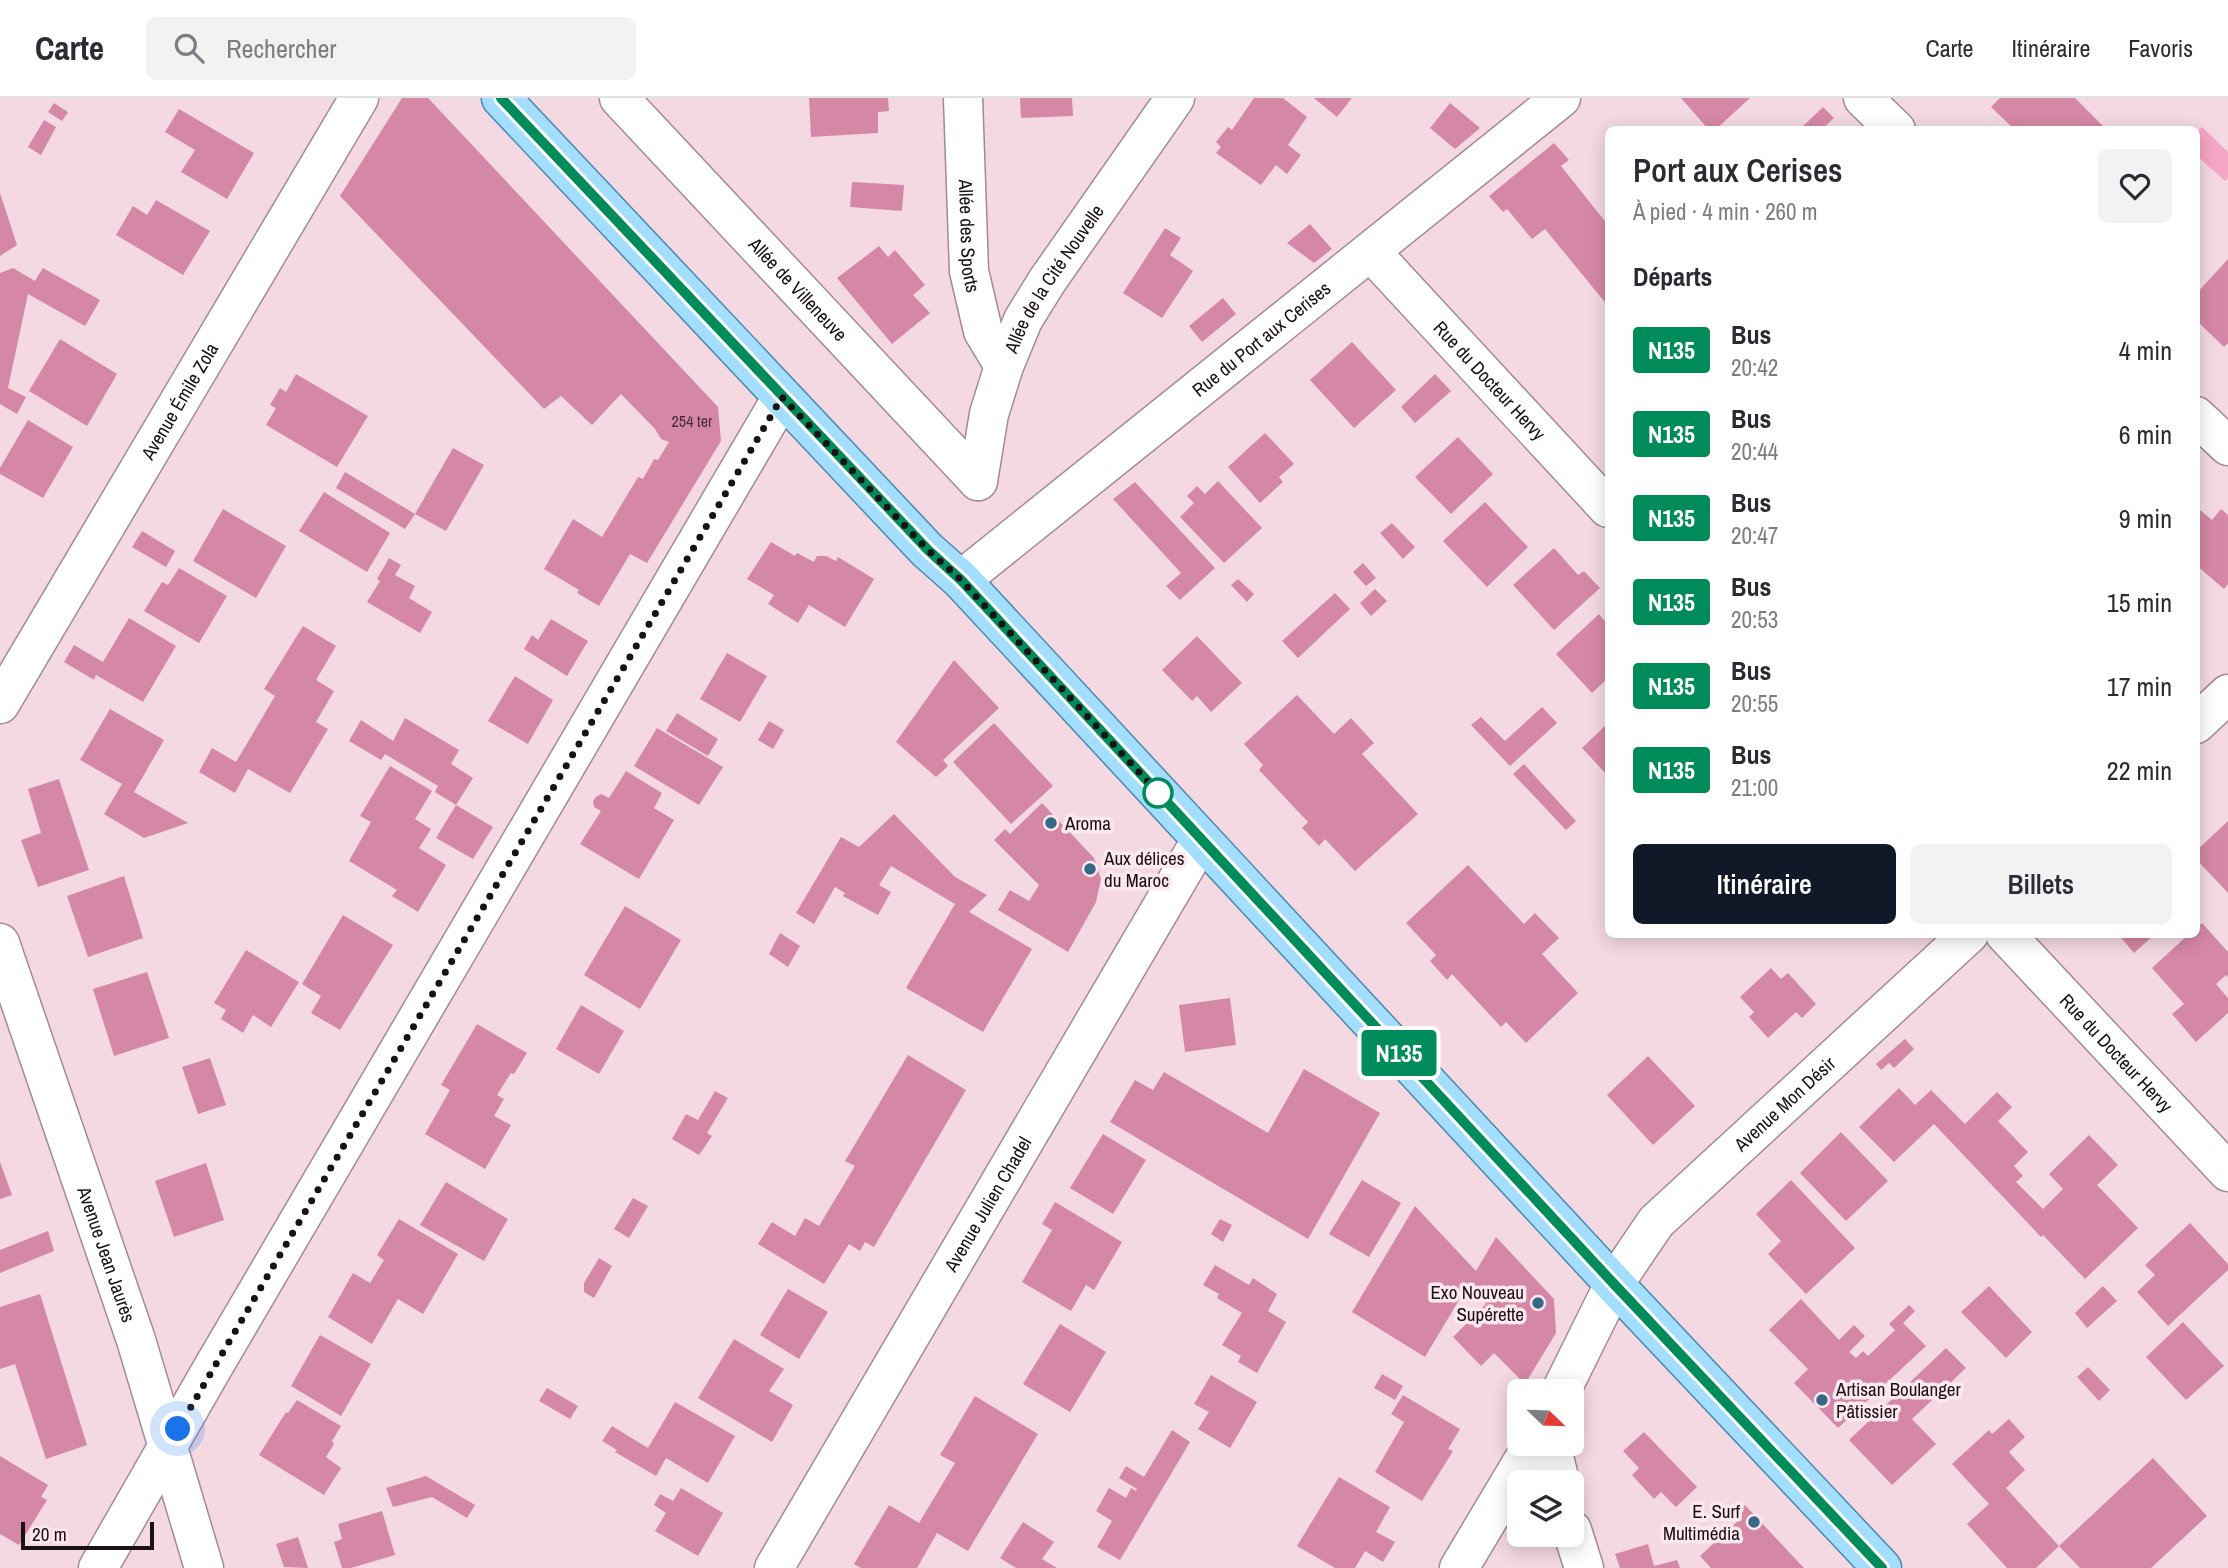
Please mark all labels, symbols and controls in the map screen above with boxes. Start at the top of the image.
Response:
search box [146,17,636,80]
text: Carte [35,26,104,70]
icon: search [170,29,208,67]
text: Rechercher [226,31,336,66]
text: Carte [1925,32,1974,64]
text: Itinéraire [2012,32,2090,64]
text: Favoris [2128,32,2193,64]
text: Port aux Cerises [1633,148,1842,192]
button: heart [2098,149,2172,223]
street label: Allée des Sports [953,178,987,295]
text: À pied · 4 min · 260 m [1633,196,1818,227]
street label: Allée de la Cité Nouvelle [997,199,1110,358]
street label: Allée de Villeneuve [742,231,853,347]
text: Départs [1633,259,1712,294]
street label: Rue du Port aux Cerises [1186,275,1336,402]
street label: Rue du Docteur Hervy [1428,315,1552,446]
text: Bus [1731,317,1771,352]
text: 4 min [2119,333,2172,368]
text: N135 [1648,334,1695,366]
street label: Avenue Émile Zola [134,338,224,465]
text: 20:42 [1731,352,1778,383]
text: Bus [1731,401,1771,436]
house number: 254 ter [672,410,713,432]
text: 6 min [2119,417,2172,452]
text: N135 [1648,418,1695,450]
text: 20:44 [1731,436,1778,467]
text: Bus [1731,485,1771,520]
text: 9 min [2119,501,2172,536]
text: N135 [1648,502,1695,534]
text: 20:47 [1731,520,1778,551]
text: Bus [1731,569,1771,604]
text: 15 min [2107,585,2172,620]
text: N135 [1648,586,1695,618]
text: 20:53 [1731,604,1778,635]
text: Bus [1731,653,1771,688]
text: 17 min [2107,669,2172,704]
text: N135 [1648,670,1695,702]
text: 20:55 [1731,688,1778,719]
text: Bus [1731,737,1771,772]
text: 22 min [2107,753,2172,788]
text: N135 [1648,754,1695,786]
text: 21:00 [1731,772,1778,803]
unlabelled marker [1143,778,1173,808]
place label: Aroma [1064,810,1111,836]
marker: Aroma [1043,815,1059,831]
button: Itinéraire [1633,844,1896,924]
button: Billets [1910,844,2172,924]
place label: Aux délices du Maroc [1103,845,1185,893]
marker: Aux délices du Maroc [1082,861,1098,877]
street label: Rue du Docteur Hervy [2054,988,2179,1118]
line badge: N135 [1350,1030,1448,1076]
text: N135 [1375,1037,1423,1069]
street label: Avenue Mon Désir [1728,1050,1841,1158]
street label: Avenue Julien Chadel [937,1132,1037,1277]
street label: Avenue Jean Jaurès [71,1182,142,1326]
place label: Exo Nouveau Supérette [1430,1279,1524,1327]
marker: Exo Nouveau Supérette [1530,1295,1546,1311]
place label: Artisan Boulanger Pâtissier [1835,1376,1962,1424]
north arrow [1507,1379,1584,1456]
map controls [1507,1379,1584,1547]
marker: Artisan Boulanger Pâtissier [1814,1392,1830,1408]
your location [160,1411,195,1446]
button: layers [1507,1470,1584,1547]
place label: E. Surf Multimédia [1663,1498,1741,1546]
marker: E. Surf Multimédia [1746,1514,1762,1530]
scale bar [21,1519,154,1551]
text: 20 m [32,1521,67,1547]

